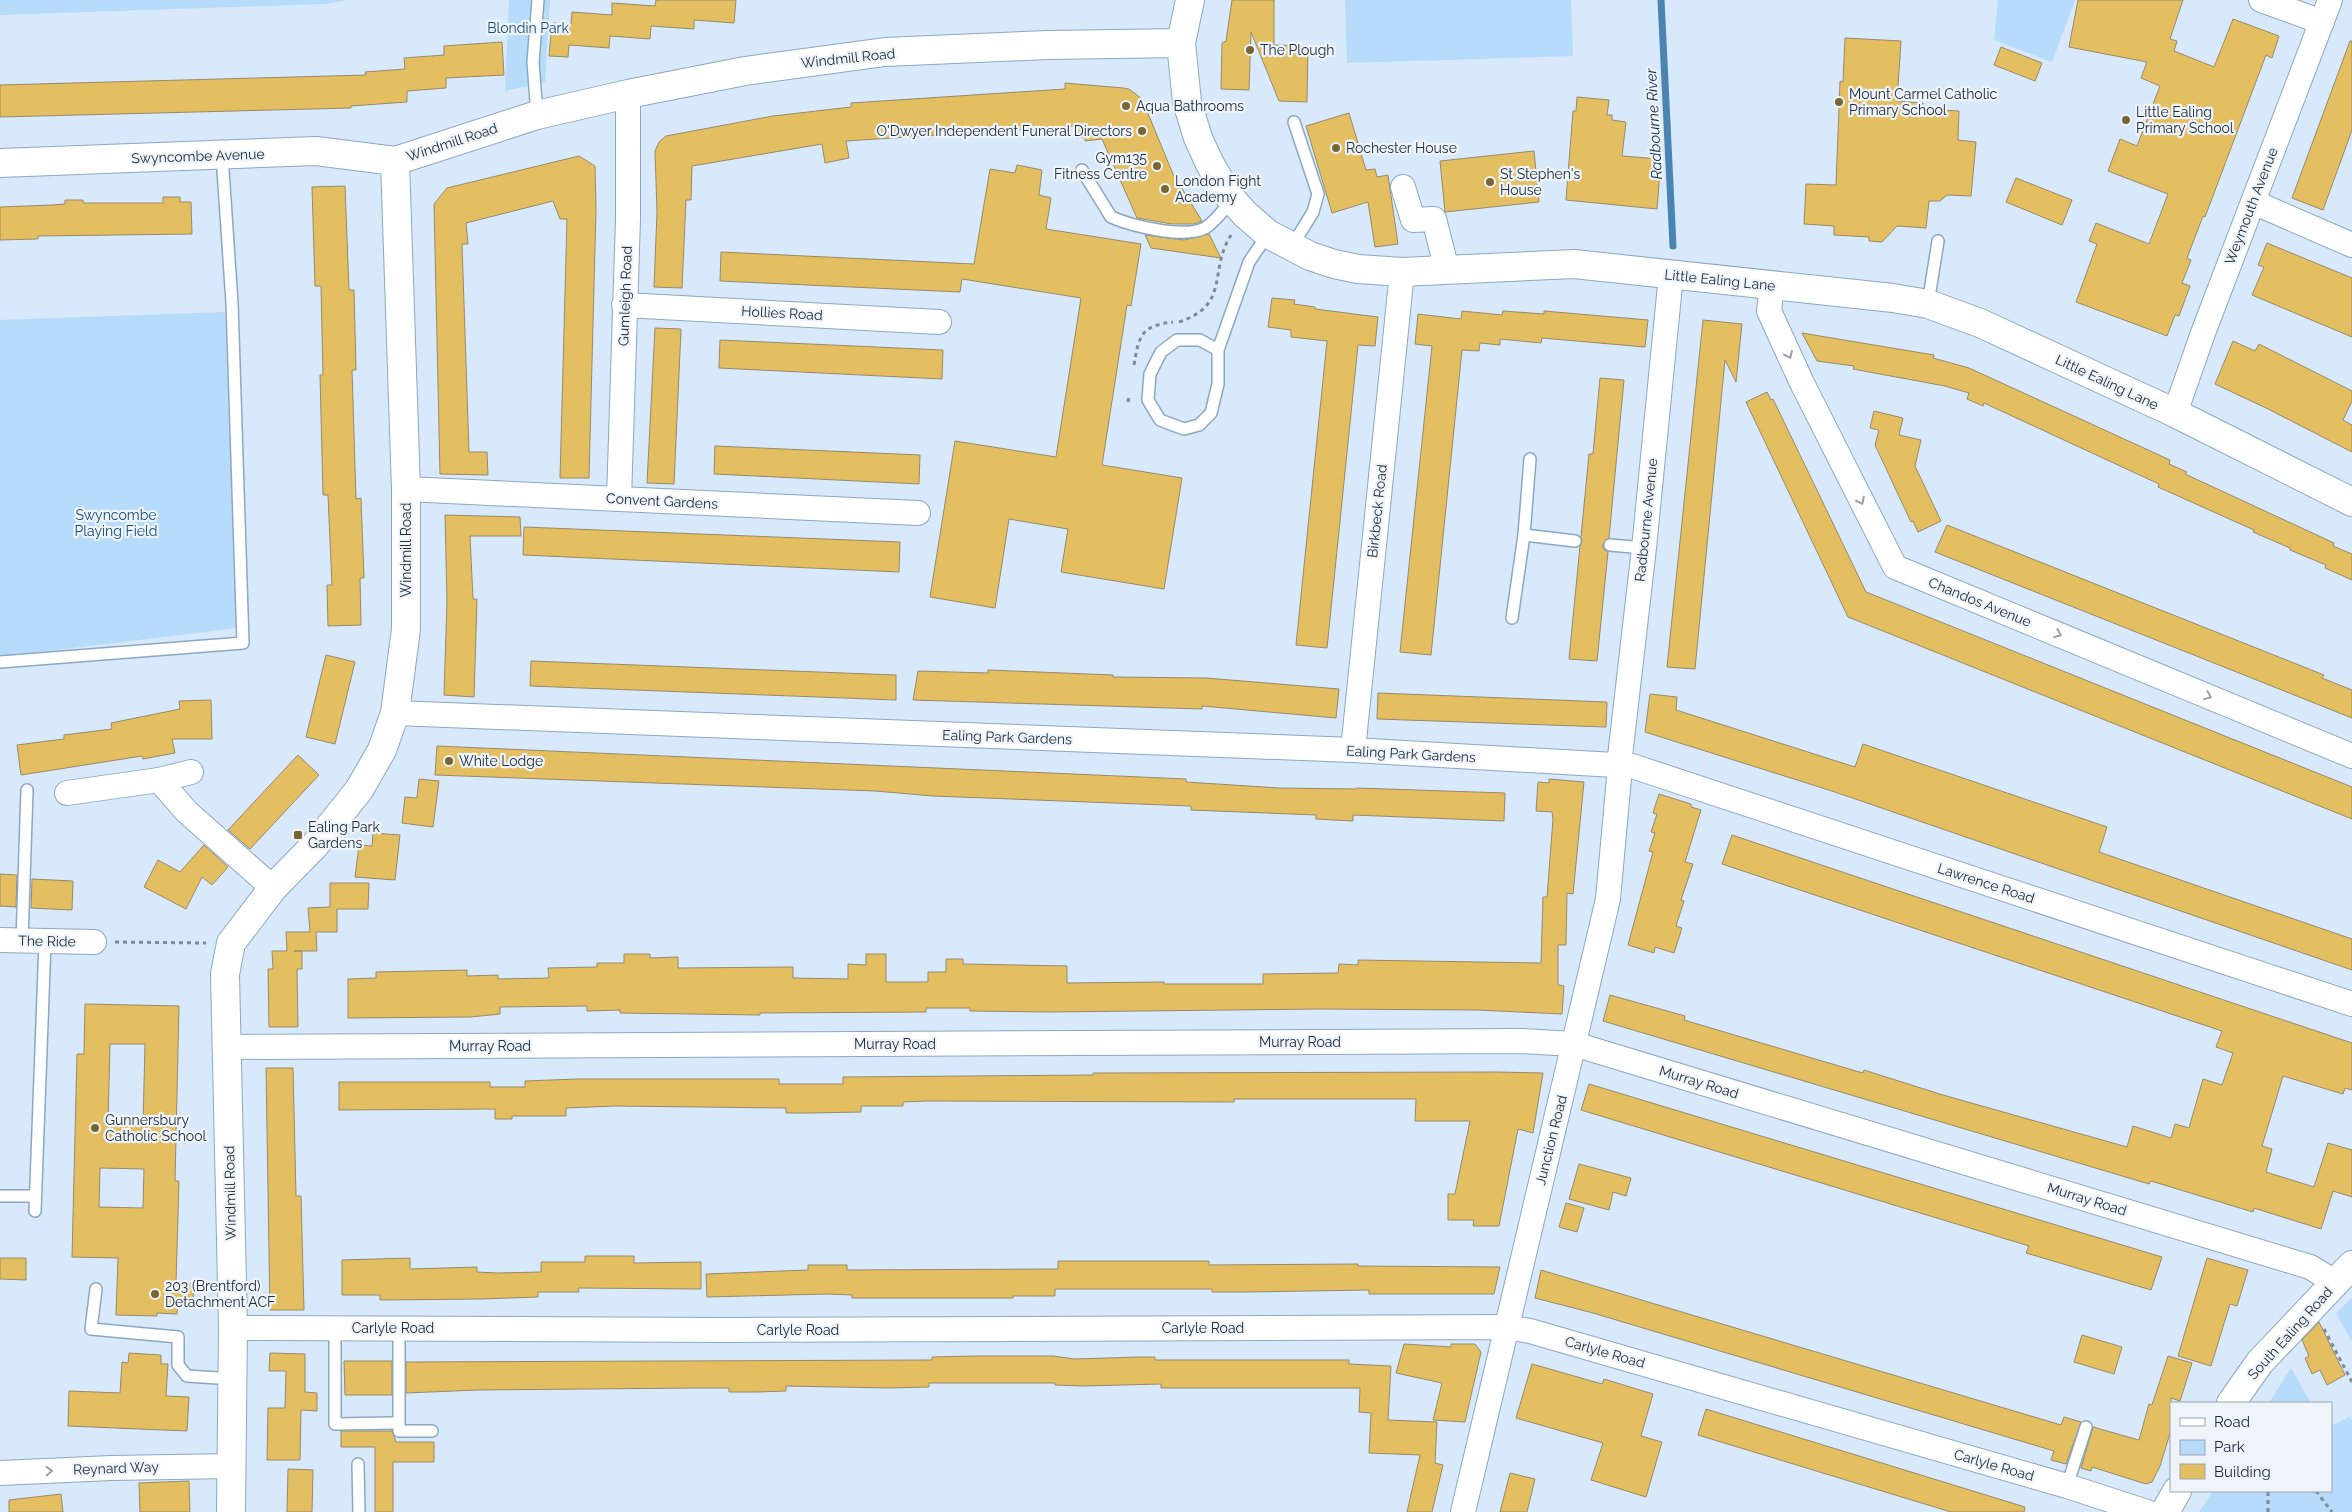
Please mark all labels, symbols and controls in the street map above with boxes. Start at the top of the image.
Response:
park label: Blondin Park [487,20,569,36]
place label: The Plough [1260,42,1334,58]
marker: The Plough [1244,44,1256,56]
street label: Windmill Road [800,45,896,71]
water label: Radbourne River [1642,67,1666,180]
place label: Mount Carmel Catholic Primary School [1849,86,1998,118]
marker: Mount Carmel Catholic Primary School [1833,96,1845,108]
place label: Aqua Bathrooms [1136,98,1244,114]
marker: Aqua Bathrooms [1120,100,1132,112]
place label: Little Ealing Primary School [2136,104,2234,136]
marker: Little Ealing Primary School [2120,114,2132,126]
street label: Windmill Road [404,120,500,164]
place label: O'Dwyer Independent Funeral Directors [877,123,1132,139]
marker: O'Dwyer Independent Funeral Directors [1136,125,1148,137]
place label: Rochester House [1346,140,1457,156]
marker: Rochester House [1330,142,1342,154]
street label: Weymouth Avenue [2221,145,2281,267]
street label: Swyncombe Avenue [131,146,265,166]
place label: Gym135 Fitness Centre [1054,150,1147,182]
marker: Gym135 Fitness Centre [1151,160,1163,172]
place label: St Stephen's House [1500,166,1580,198]
place label: London Fight Academy [1175,173,1261,205]
marker: St Stephen's House [1484,176,1496,188]
marker: London Fight Academy [1159,183,1171,195]
street label: Gumleigh Road [615,246,635,346]
street label: Little Ealing Lane [1664,266,1776,294]
street label: Hollies Road [741,303,823,323]
one-way arrow [1783,350,1793,359]
street label: Little Ealing Lane [2053,351,2161,413]
street label: Radbourne Avenue [1632,457,1660,583]
street label: Birkbeck Road [1364,464,1390,558]
street label: Convent Gardens [606,490,719,512]
one-way arrow [1855,495,1865,504]
street label: Windmill Road [398,503,414,597]
park label: Swyncombe Playing Field [75,507,157,539]
street label: Chandos Avenue [1926,574,2034,630]
one-way arrow [2053,628,2062,638]
one-way arrow [2203,690,2212,700]
street label: Ealing Park Gardens [942,727,1072,747]
street label: Ealing Park Gardens [1346,743,1476,765]
place label: White Lodge [459,753,543,769]
marker: White Lodge [443,755,455,767]
place label: Ealing Park Gardens [308,819,381,851]
marker: Ealing Park Gardens [292,829,304,841]
street label: Lawrence Road [1935,860,2037,906]
street label: The Ride [18,932,76,950]
street label: Murray Road [1259,1034,1341,1050]
street label: Murray Road [854,1036,936,1052]
street label: Murray Road [449,1038,531,1054]
street label: Murray Road [1657,1062,1741,1102]
street label: Junction Road [1532,1093,1570,1187]
place label: Gunnersbury Catholic School [105,1112,206,1144]
marker: Gunnersbury Catholic School [89,1122,101,1134]
street label: Windmill Road [221,1145,239,1241]
street label: Murray Road [2045,1179,2129,1219]
place label: 203 (Brentford) Detachment ACF [165,1278,275,1310]
street label: South Ealing Road [2244,1284,2336,1382]
marker: 203 (Brentford) Detachment ACF [149,1288,161,1300]
street label: Carlyle Road [352,1320,434,1336]
street label: Carlyle Road [1162,1320,1244,1336]
street label: Carlyle Road [757,1322,839,1338]
street label: Carlyle Road [1563,1333,1647,1371]
legend [2170,1402,2332,1492]
text: Road [2214,1413,2250,1431]
text: Park [2214,1438,2245,1456]
street label: Carlyle Road [1952,1446,2036,1484]
street label: Reynard Way [73,1458,160,1477]
text: Building [2214,1463,2271,1481]
one-way arrow [45,1465,53,1476]

